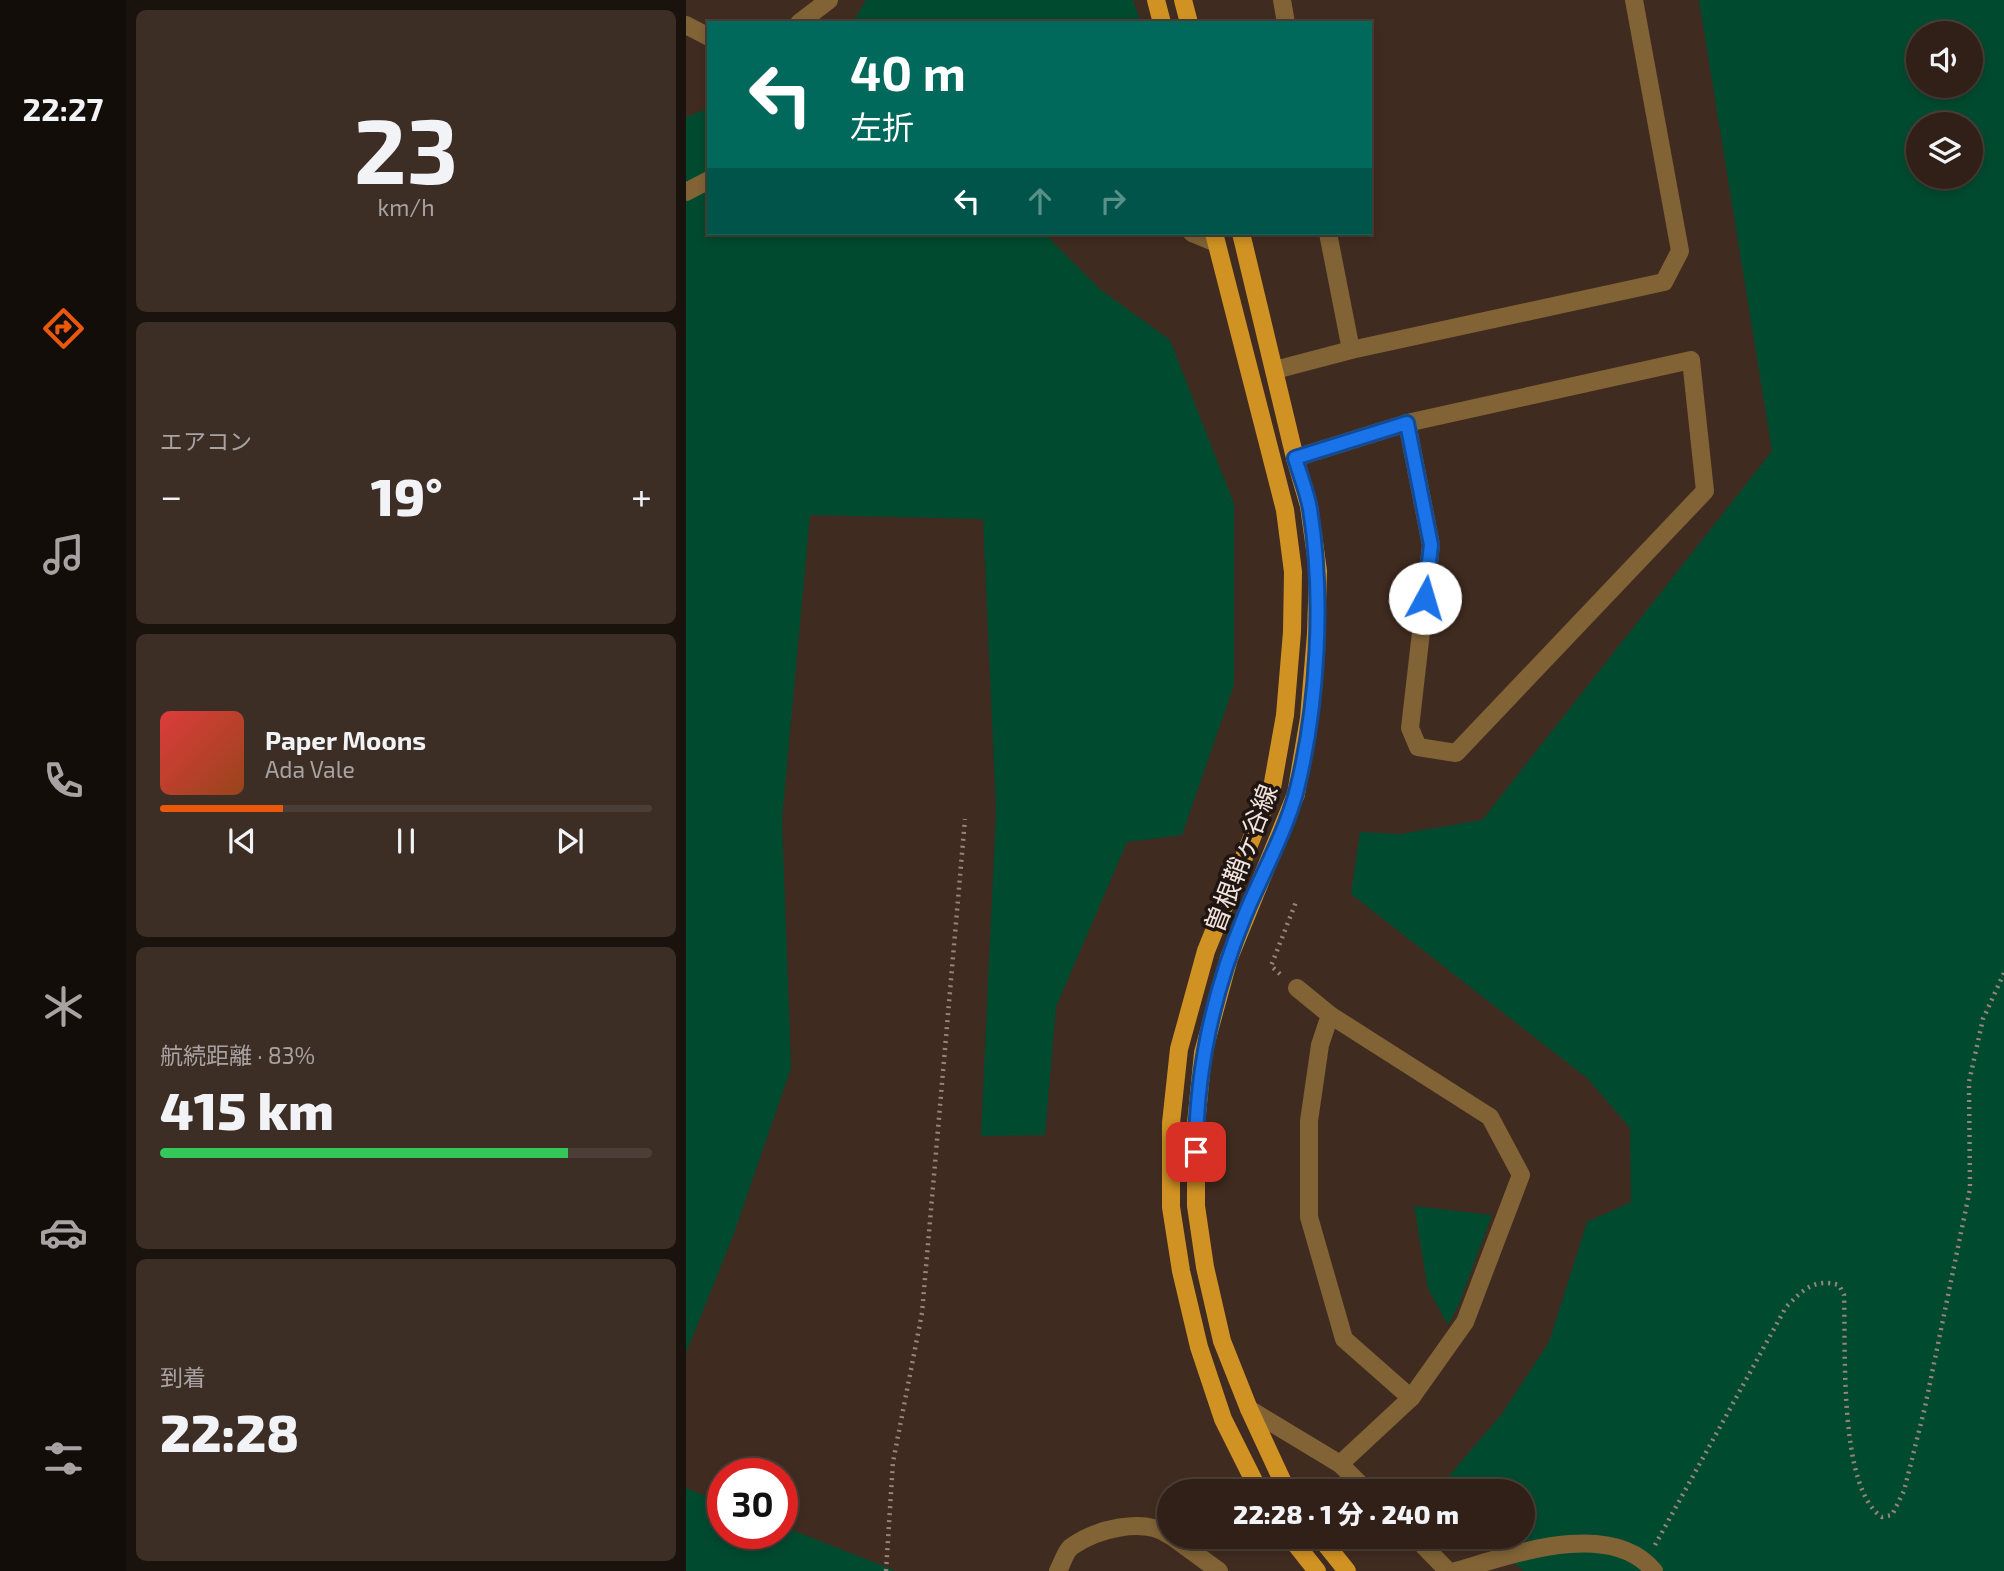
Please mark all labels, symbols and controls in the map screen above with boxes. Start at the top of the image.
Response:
map controls [1906,21,1983,189]
button: sound [1906,21,1983,98]
text: 40 m [850,42,966,101]
icon: left [735,49,826,140]
text: 22:27 [23,89,103,127]
text: 23 [354,93,458,202]
text: 左折 [850,107,914,145]
button: layers [1906,112,1983,189]
icon: left [948,182,986,220]
icon: ahead [1021,182,1059,220]
icon: right [1094,182,1132,220]
text: km/h [377,193,435,221]
icon: directions [39,304,88,353]
text: エアコン [160,427,252,455]
text: 19° [371,464,443,526]
text: − [160,472,182,518]
text: + [631,472,652,518]
icon: music [39,530,88,579]
position arrow [1388,561,1462,635]
text: Paper Moons [265,724,426,755]
text: Ada Vale [265,755,355,783]
icon: phone [39,756,88,805]
street label: 曽根鞘ヶ谷線 [1198,780,1282,936]
icon: previous [223,822,261,860]
icon: pause [387,822,425,860]
icon: next [551,822,589,860]
icon: climate [39,982,88,1031]
text: 航続距離 · 83% [160,1041,315,1069]
text: 415 km [160,1078,334,1140]
pin [1166,1122,1226,1182]
icon: arrive [1177,1133,1215,1171]
icon: car [39,1208,88,1257]
text: 到着 [160,1363,206,1391]
text: 22:28 [160,1400,299,1462]
icon: filters [39,1434,88,1483]
speed limit sign: 30 [707,1458,798,1549]
text: 22:28 · 1 分 · 240 m [1233,1498,1459,1529]

